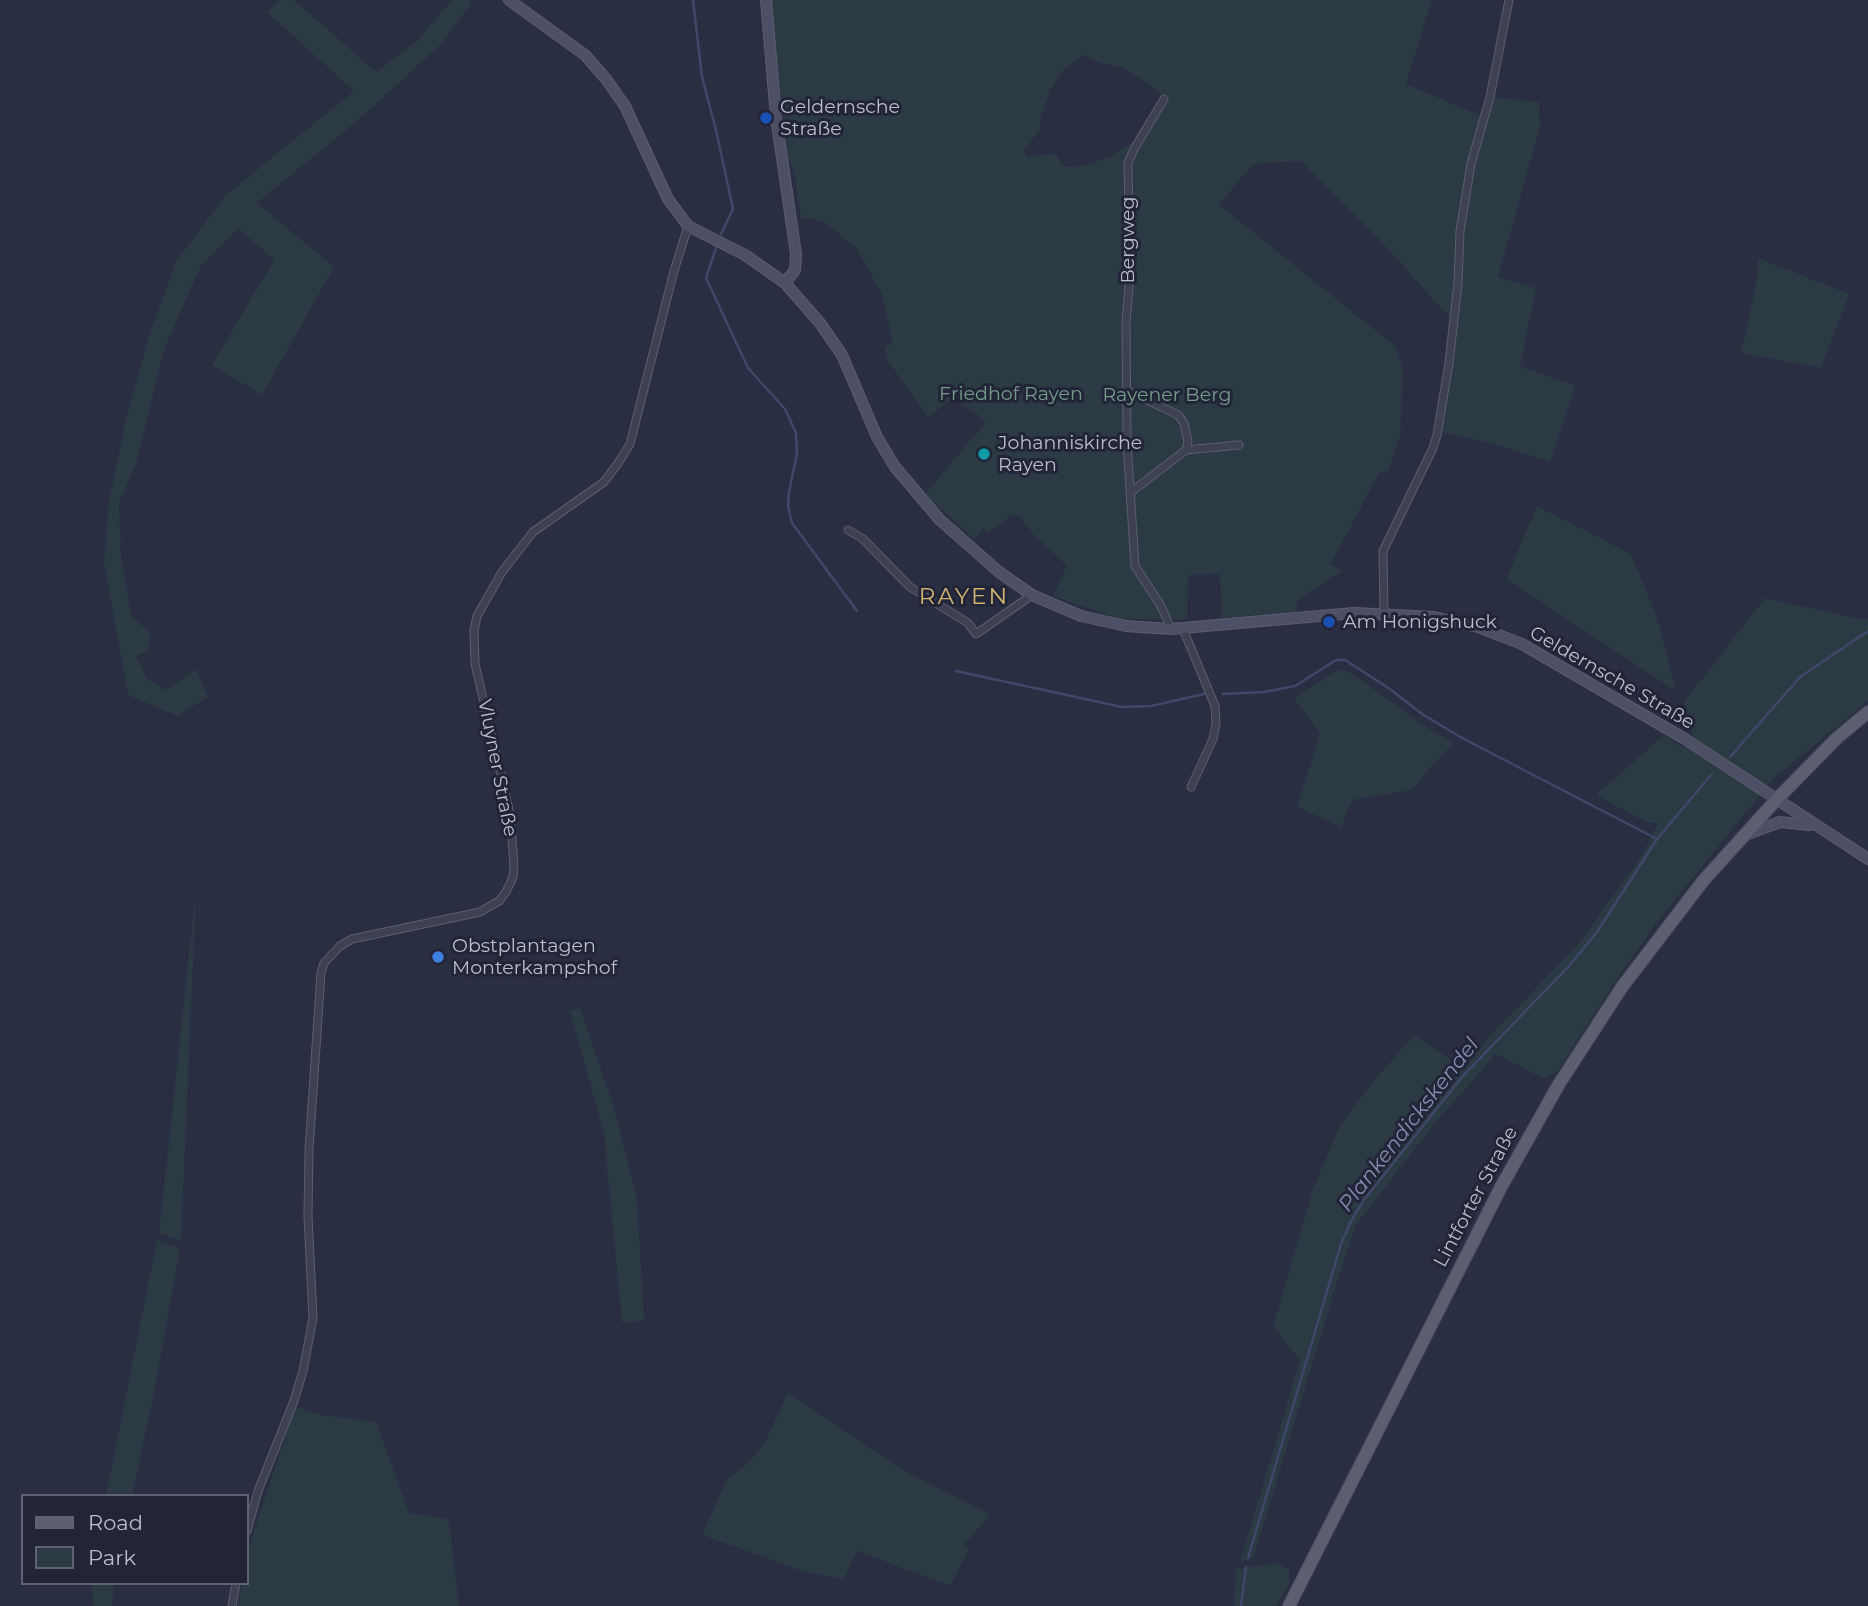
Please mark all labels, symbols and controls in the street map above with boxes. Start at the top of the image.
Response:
place label: Geldernsche Straße [780,96,900,140]
marker: Geldernsche Straße [758,110,774,126]
street label: Bergweg [1117,196,1139,284]
park label: Friedhof Rayen [939,383,1083,405]
park label: Rayener Berg [1102,384,1232,406]
place label: Johanniskirche Rayen [998,432,1142,476]
marker: Johanniskirche Rayen [976,446,992,462]
district label: RAYEN [919,583,1009,611]
place label: Am Honigshuck [1343,611,1497,633]
marker: Am Honigshuck [1321,614,1337,630]
street label: Geldernsche Straße [1525,621,1699,735]
street label: Vluyner Straße [472,697,522,839]
place label: Obstplantagen Monterkampshof [452,935,617,979]
marker: Obstplantagen Monterkampshof [430,949,446,965]
water label: Plankendickskendel [1333,1033,1485,1217]
street label: Lintforter Straße [1429,1123,1523,1271]
legend [21,1494,248,1585]
text: Road [88,1510,143,1535]
text: Park [88,1545,136,1570]

